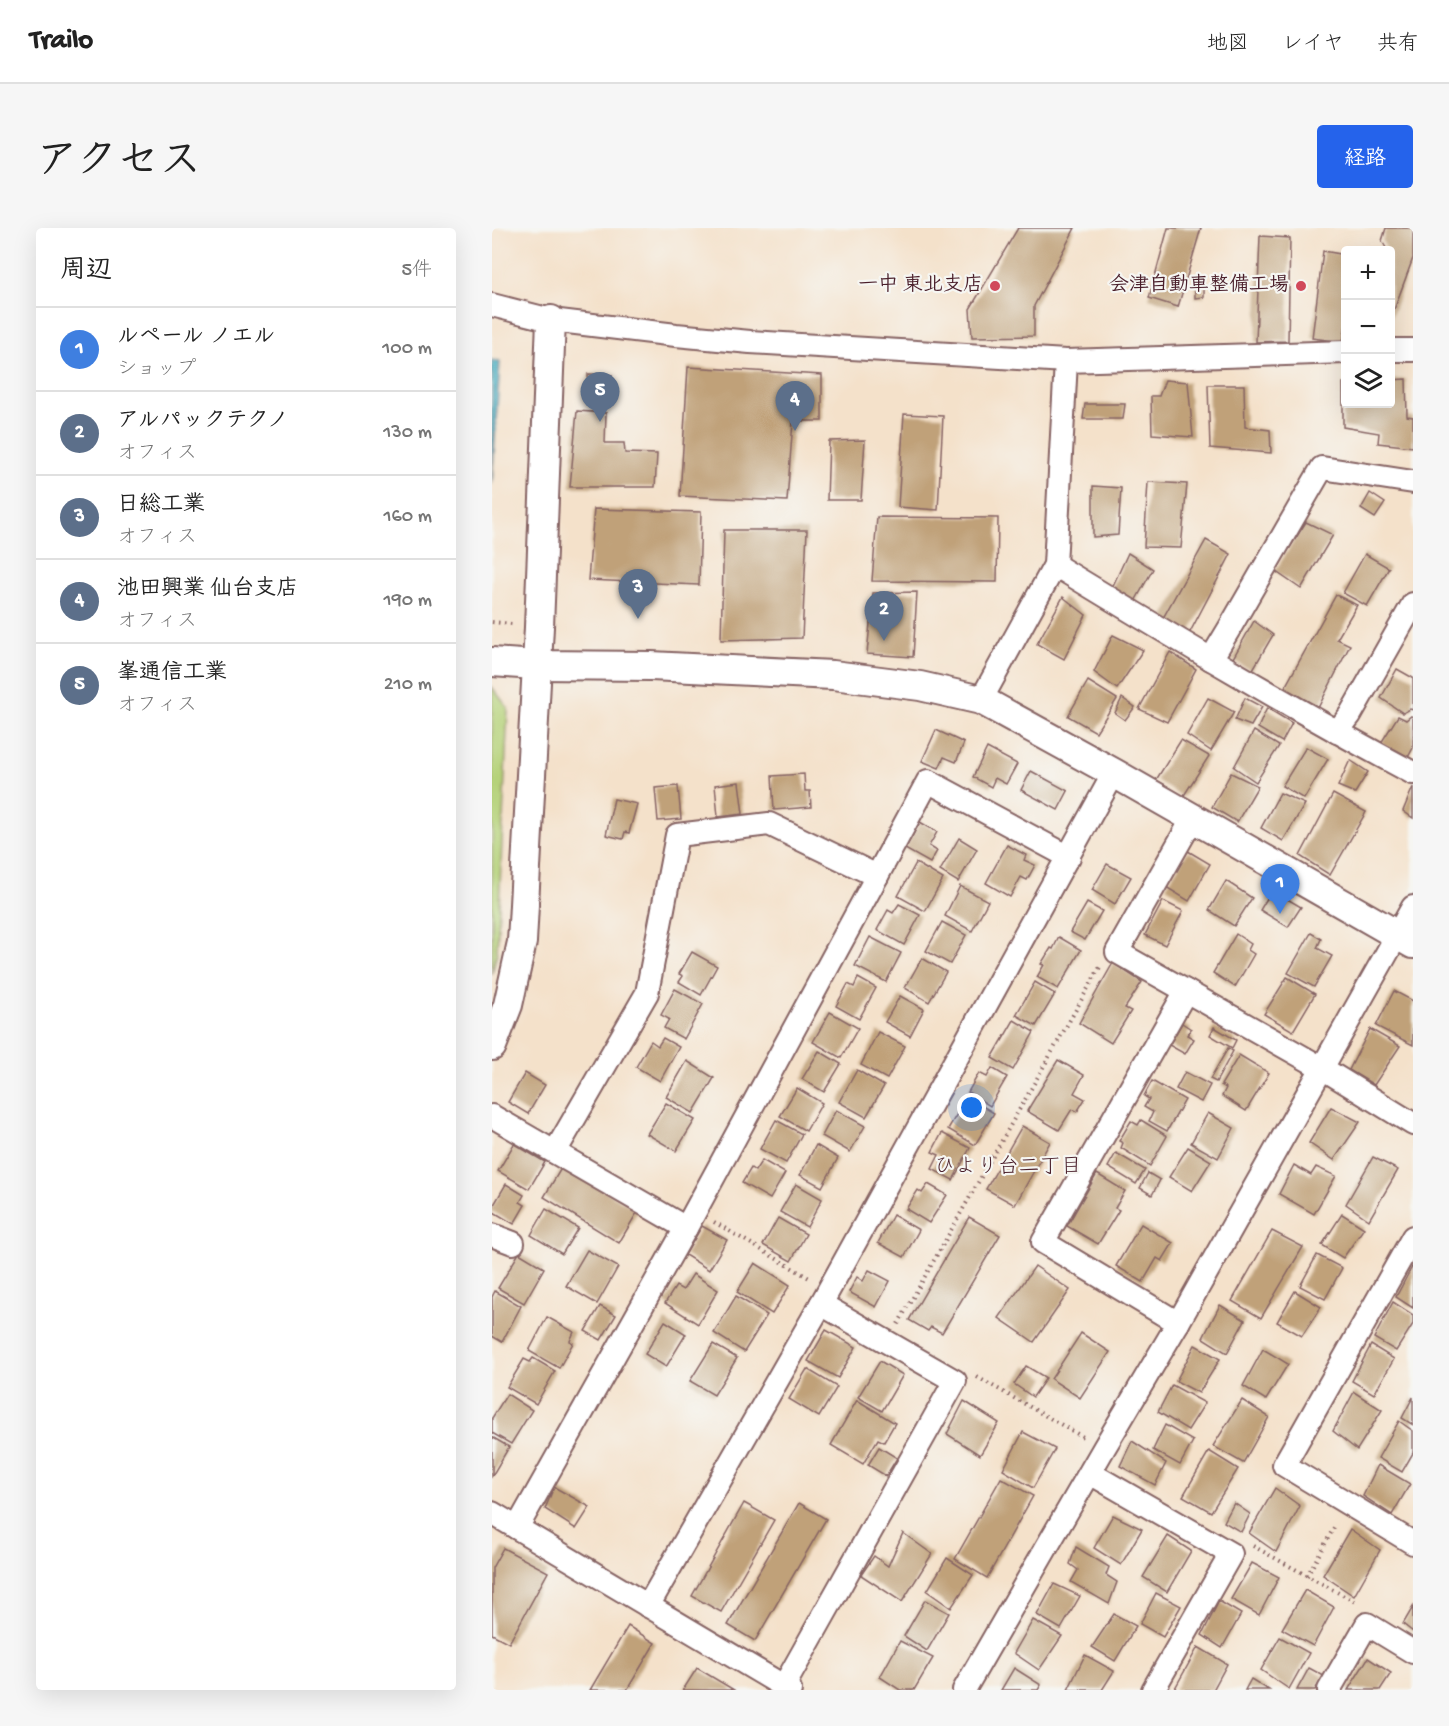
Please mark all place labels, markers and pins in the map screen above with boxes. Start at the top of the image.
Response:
place label: 一中 東北支店 [858,273,983,298]
place label: 会津自動車整備工場 [1109,273,1289,298]
marker: 一中 東北支店 [988,279,1002,293]
marker: 会津自動車整備工場 [1294,279,1308,293]
pin: 5 [580,372,620,422]
pin: 4 [776,382,814,431]
pin: 3 [618,570,658,619]
pin: 2 [864,592,904,641]
pin: 1 [1260,864,1300,914]

